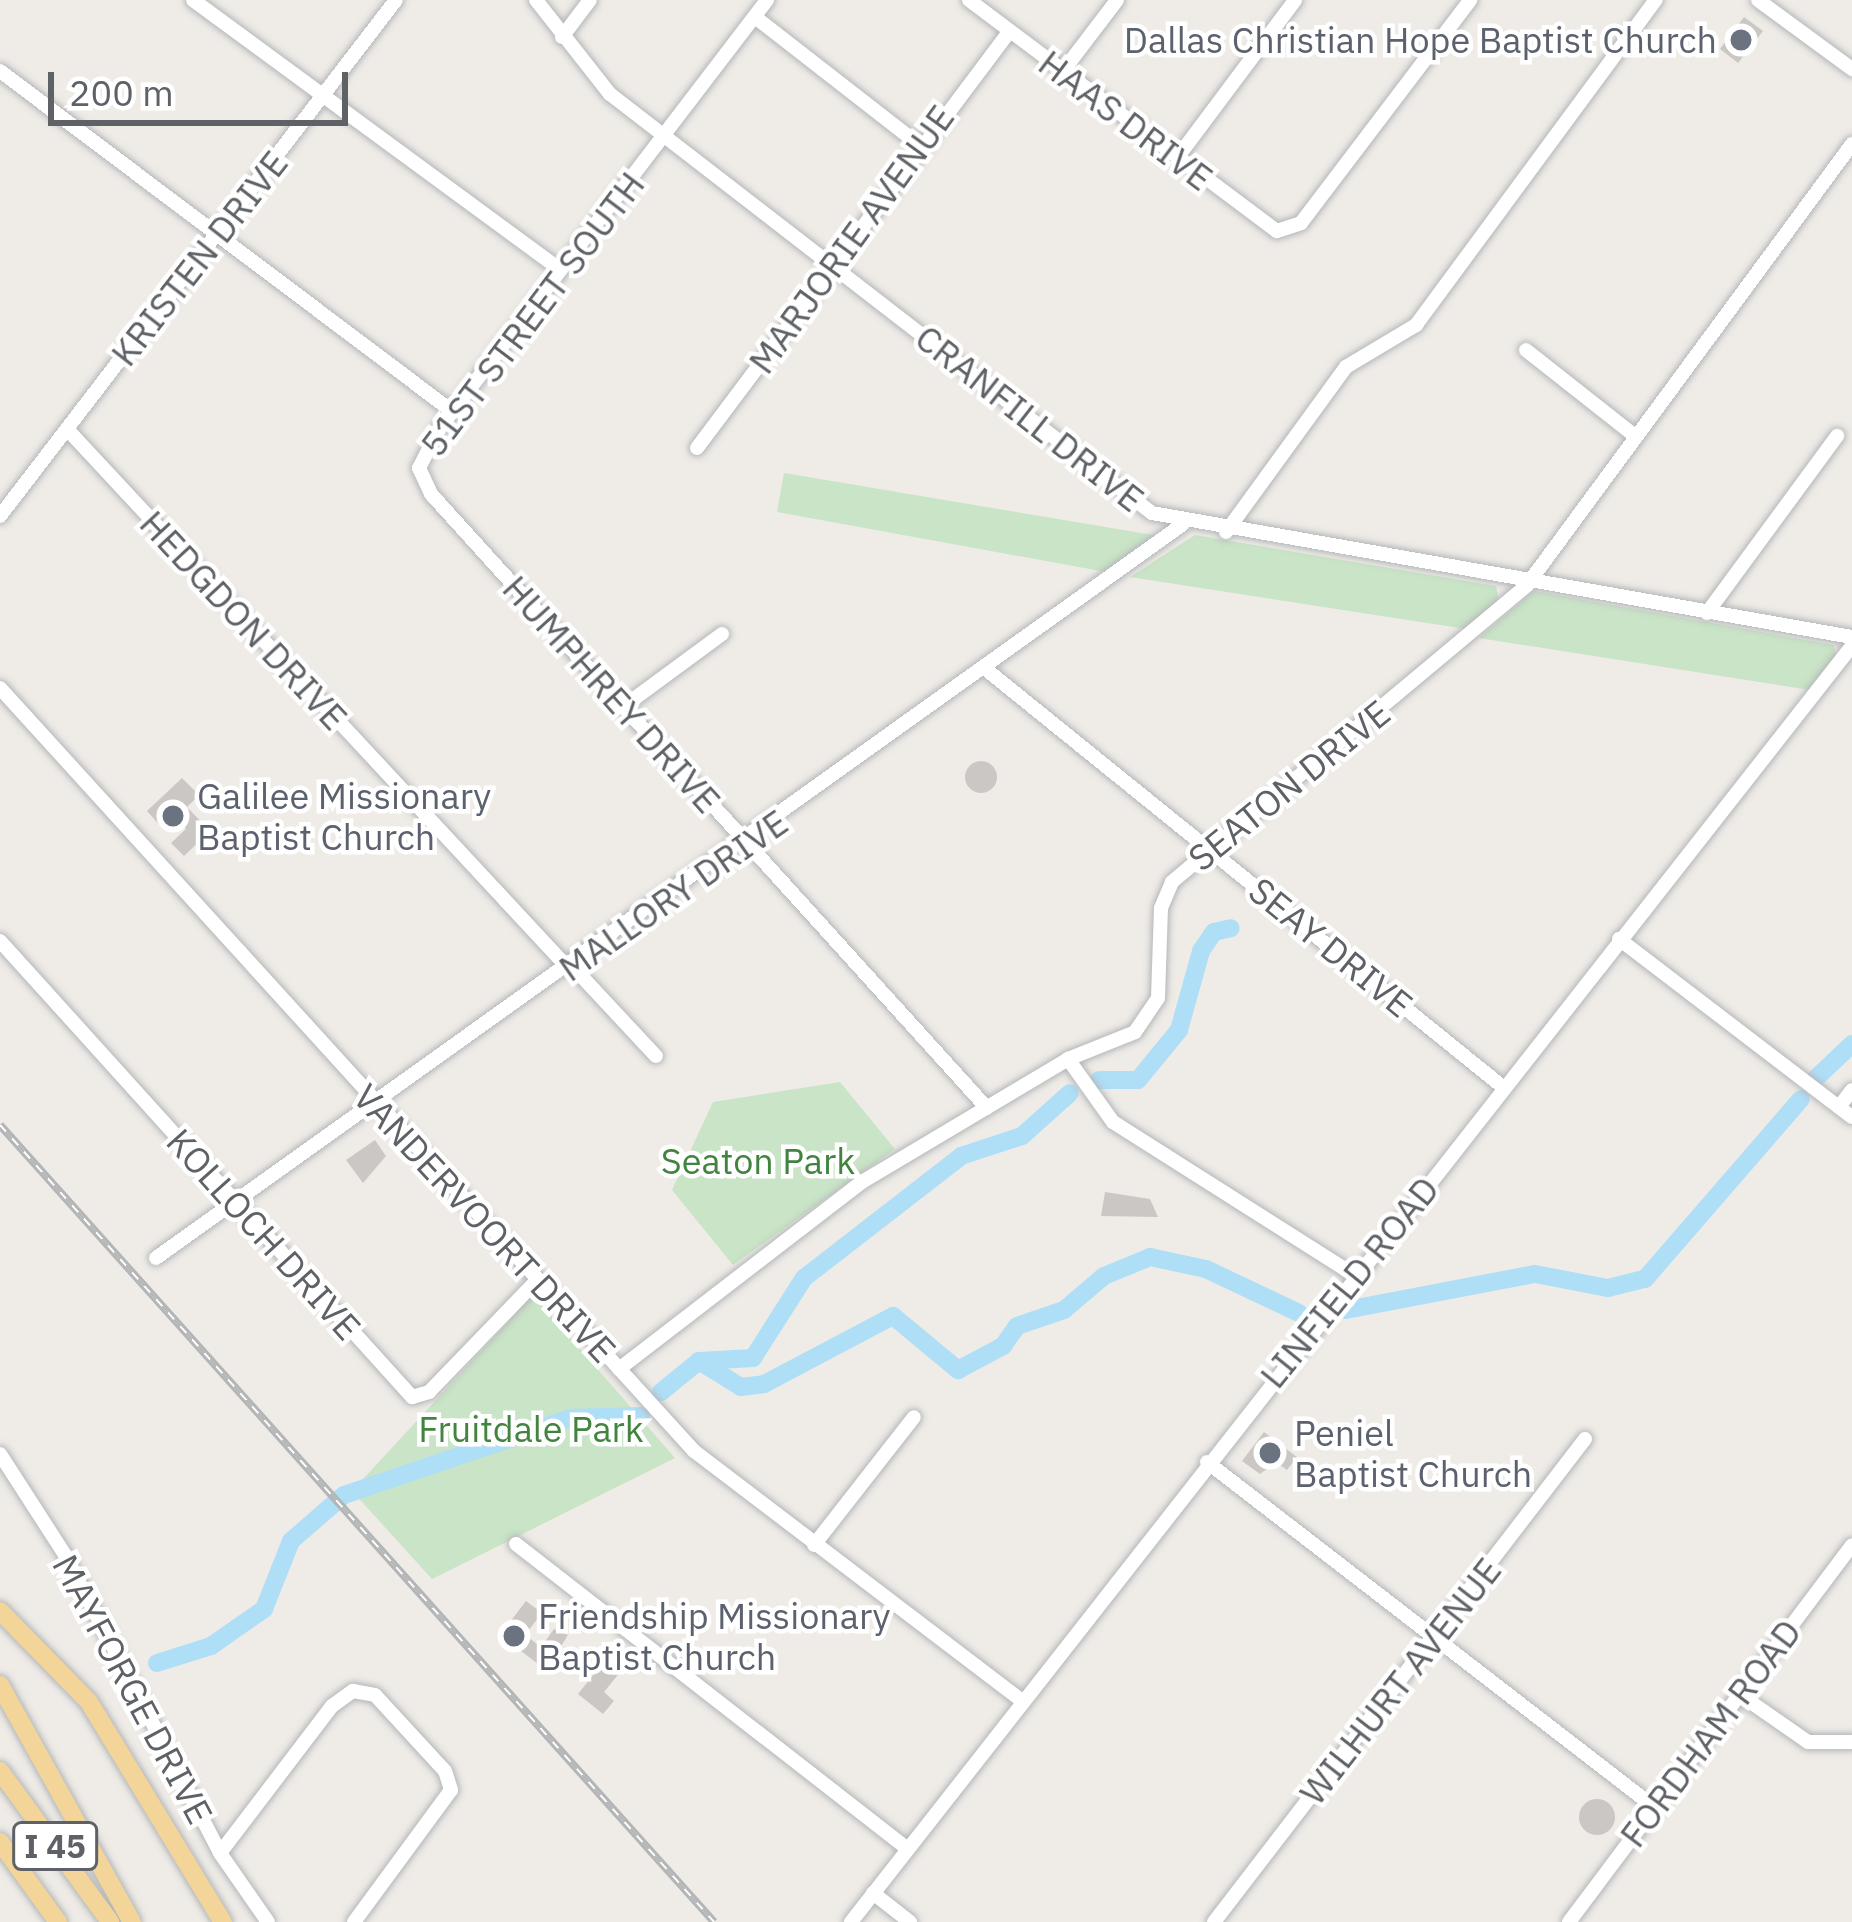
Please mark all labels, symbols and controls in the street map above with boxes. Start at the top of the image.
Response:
place label: Dallas Christian Hope Baptist Church [1124,18,1717,62]
marker: Dallas Christian Hope Baptist Church [1728,27,1754,53]
street label: HAAS DRIVE [1031,41,1221,199]
scale bar [54,48,354,122]
text: 200 m [69,69,174,116]
street label: MARJORIE AVENUE [739,97,963,381]
street label: KRISTEN DRIVE [102,142,296,374]
street label: 51ST STREET SOUTH [411,163,653,465]
street label: CRANFILL DRIVE [907,316,1153,520]
street label: HEDGDON DRIVE [131,502,357,738]
street label: HUMPHREY DRIVE [494,567,730,821]
street label: SEATON DRIVE [1180,691,1398,879]
place label: Galilee Missionary Baptist Church [197,773,491,858]
street label: MALLORY DRIVE [550,800,796,990]
marker: Galilee Missionary Baptist Church [160,803,186,829]
street label: SEAY DRIVE [1241,868,1421,1026]
street label: VANDERVOORT DRIVE [345,1075,625,1371]
street label: KOLLOCH DRIVE [158,1120,370,1348]
park label: Seaton Park [661,1139,855,1183]
street label: LINFIELD ROAD [1251,1168,1447,1396]
park label: Fruitdale Park [418,1407,644,1451]
place label: Peniel Baptist Church [1294,1410,1532,1495]
marker: Peniel Baptist Church [1257,1440,1283,1466]
street label: MAYFORGE DRIVE [44,1547,222,1831]
street label: WILHURT AVENUE [1290,1549,1510,1813]
place label: Friendship Missionary Baptist Church [538,1593,891,1678]
street label: FORDHAM ROAD [1611,1611,1809,1855]
marker: Friendship Missionary Baptist Church [501,1623,527,1649]
road number: I 45 [10,1819,100,1873]

